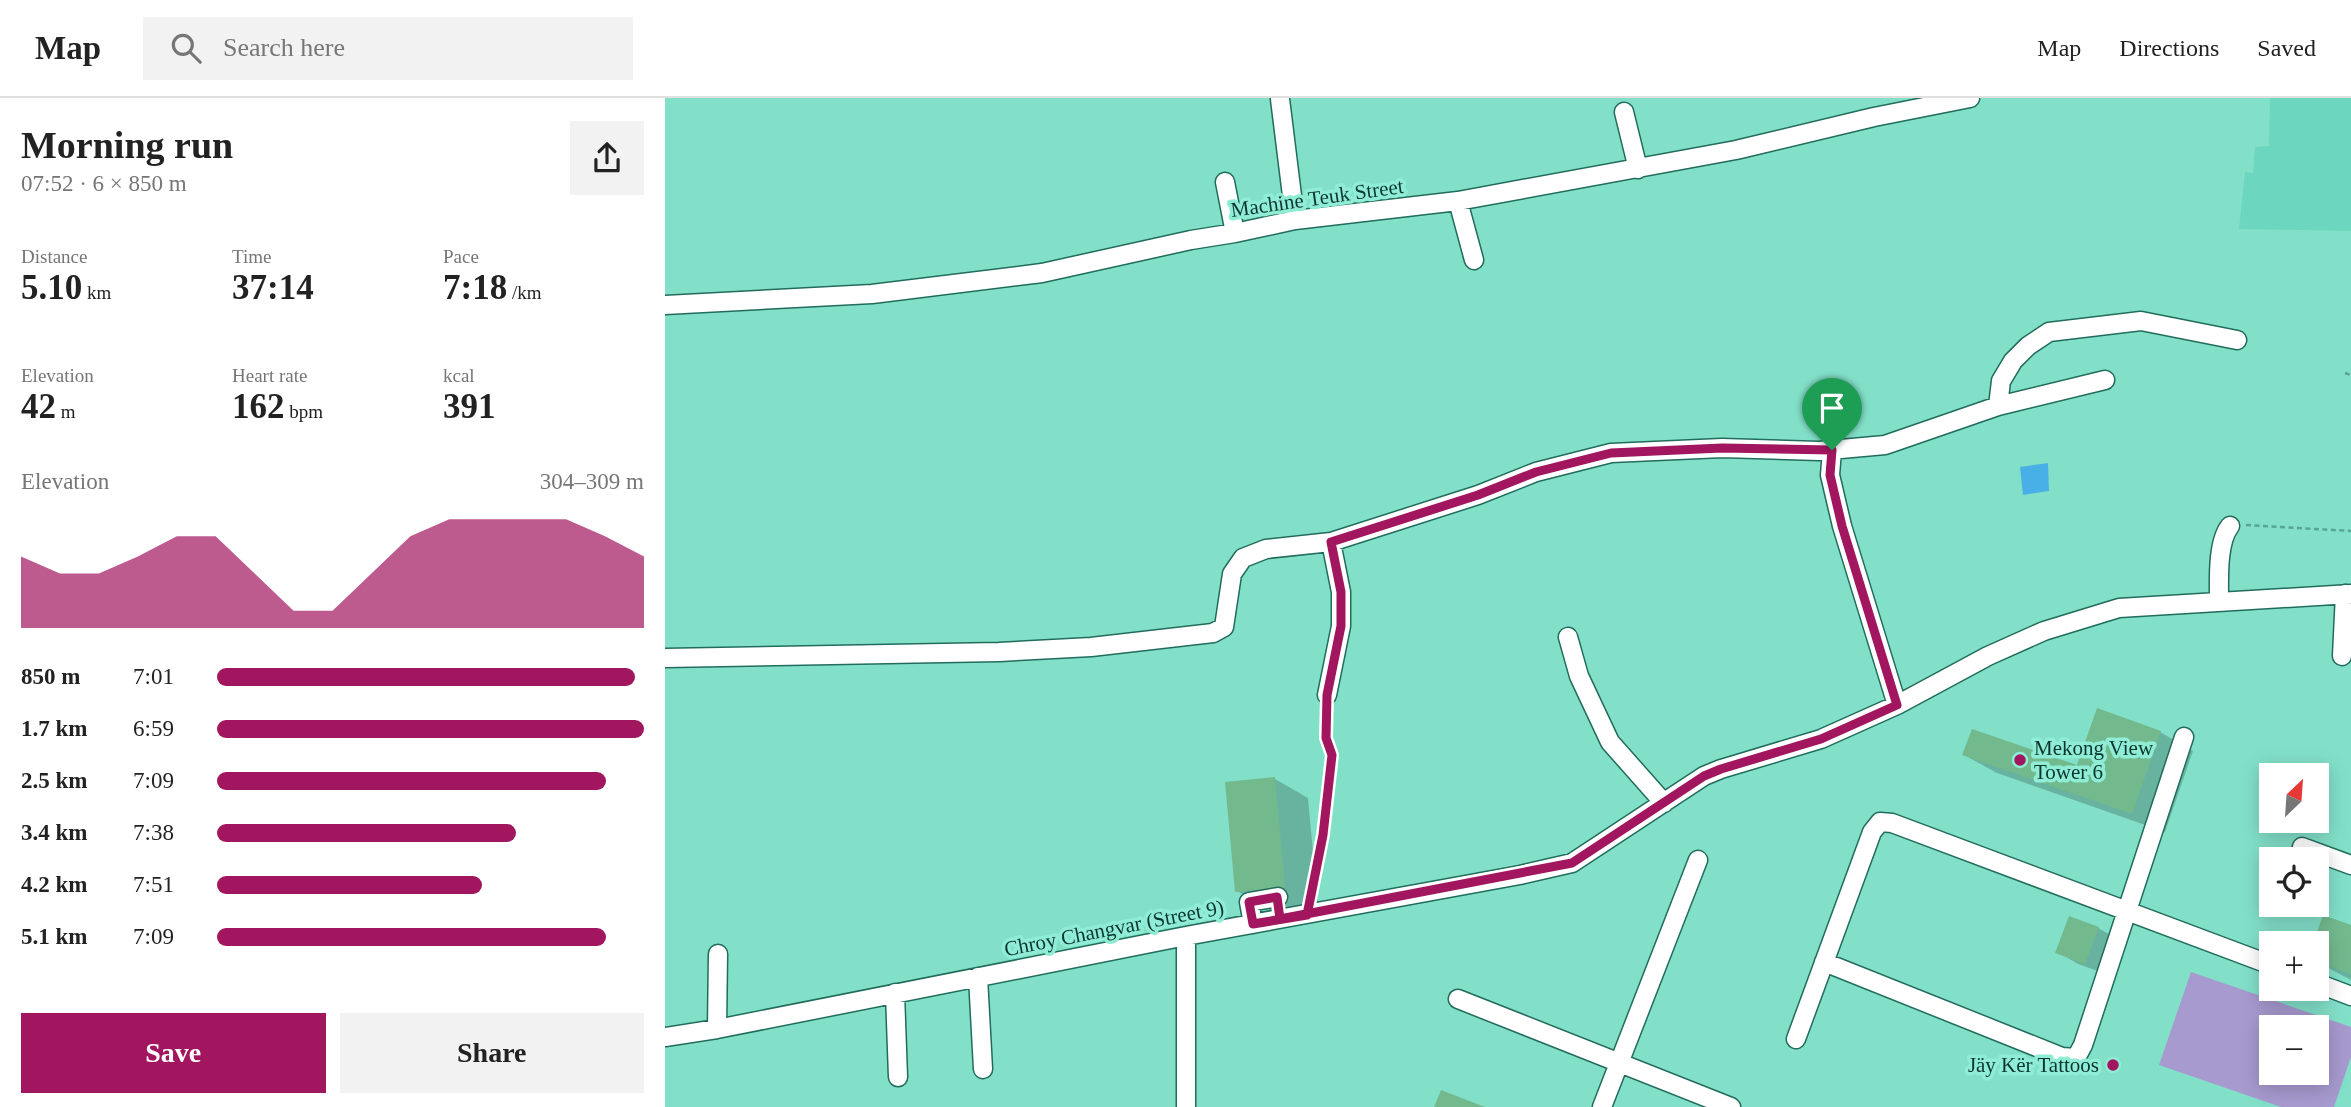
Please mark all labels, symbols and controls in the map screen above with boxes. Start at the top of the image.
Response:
search box [143,17,633,80]
icon: search [167,29,205,67]
text: Map [35,30,101,66]
text: Search here [223,33,345,62]
text: Map [2037,35,2081,61]
text: Directions [2119,35,2219,61]
text: Saved [2257,35,2316,61]
button: share [570,121,644,195]
text: Morning run [21,124,233,166]
text: 07:52 · 6 × 850 m [21,171,187,196]
street label: Machine Teuk Street [1229,174,1405,222]
text: Distance [21,246,87,267]
text: Time [232,246,271,267]
text: Pace [443,246,479,267]
text: 5.10 [21,268,82,307]
text: 37:14 [232,268,314,307]
text: 7:18 [443,268,507,307]
text: km [82,282,111,303]
text: /km [507,282,541,303]
text: Elevation [21,365,94,386]
text: Heart rate [232,365,307,386]
text: kcal [443,365,475,386]
pin [1802,378,1862,450]
text: 42 [21,387,56,426]
text: 162 [232,387,285,426]
text: 391 [443,387,496,426]
icon: arrive [1813,389,1851,427]
text: m [56,401,76,422]
text: bpm [285,401,323,422]
text: Elevation [21,469,109,494]
text: 304–309 m [540,469,644,494]
text: 850 m [21,664,80,689]
text: 7:01 [133,664,174,689]
text: 1.7 km [21,716,87,741]
text: 6:59 [133,716,174,741]
place label: Mekong View Tower 6 [2034,736,2154,784]
marker: Mekong View Tower 6 [2012,752,2028,768]
north arrow [2259,763,2329,833]
map controls [2259,763,2329,1085]
text: 2.5 km [21,768,87,793]
text: 7:09 [133,768,174,793]
text: 3.4 km [21,820,87,845]
text: 7:38 [133,820,174,845]
button: locate [2259,847,2329,917]
text: 4.2 km [21,872,87,897]
text: 7:51 [133,872,174,897]
street label: Chroy Changvar (Street 9) [1002,895,1226,961]
text: 5.1 km [21,924,87,949]
text: 7:09 [133,924,174,949]
button: + [2259,931,2329,1001]
button: Save [21,1013,326,1093]
button: Share [340,1013,644,1093]
button: − [2259,1015,2329,1085]
place label: Jäy Kër Tattoos [1968,1053,2099,1077]
marker: Jäy Kër Tattoos [2105,1057,2121,1073]

